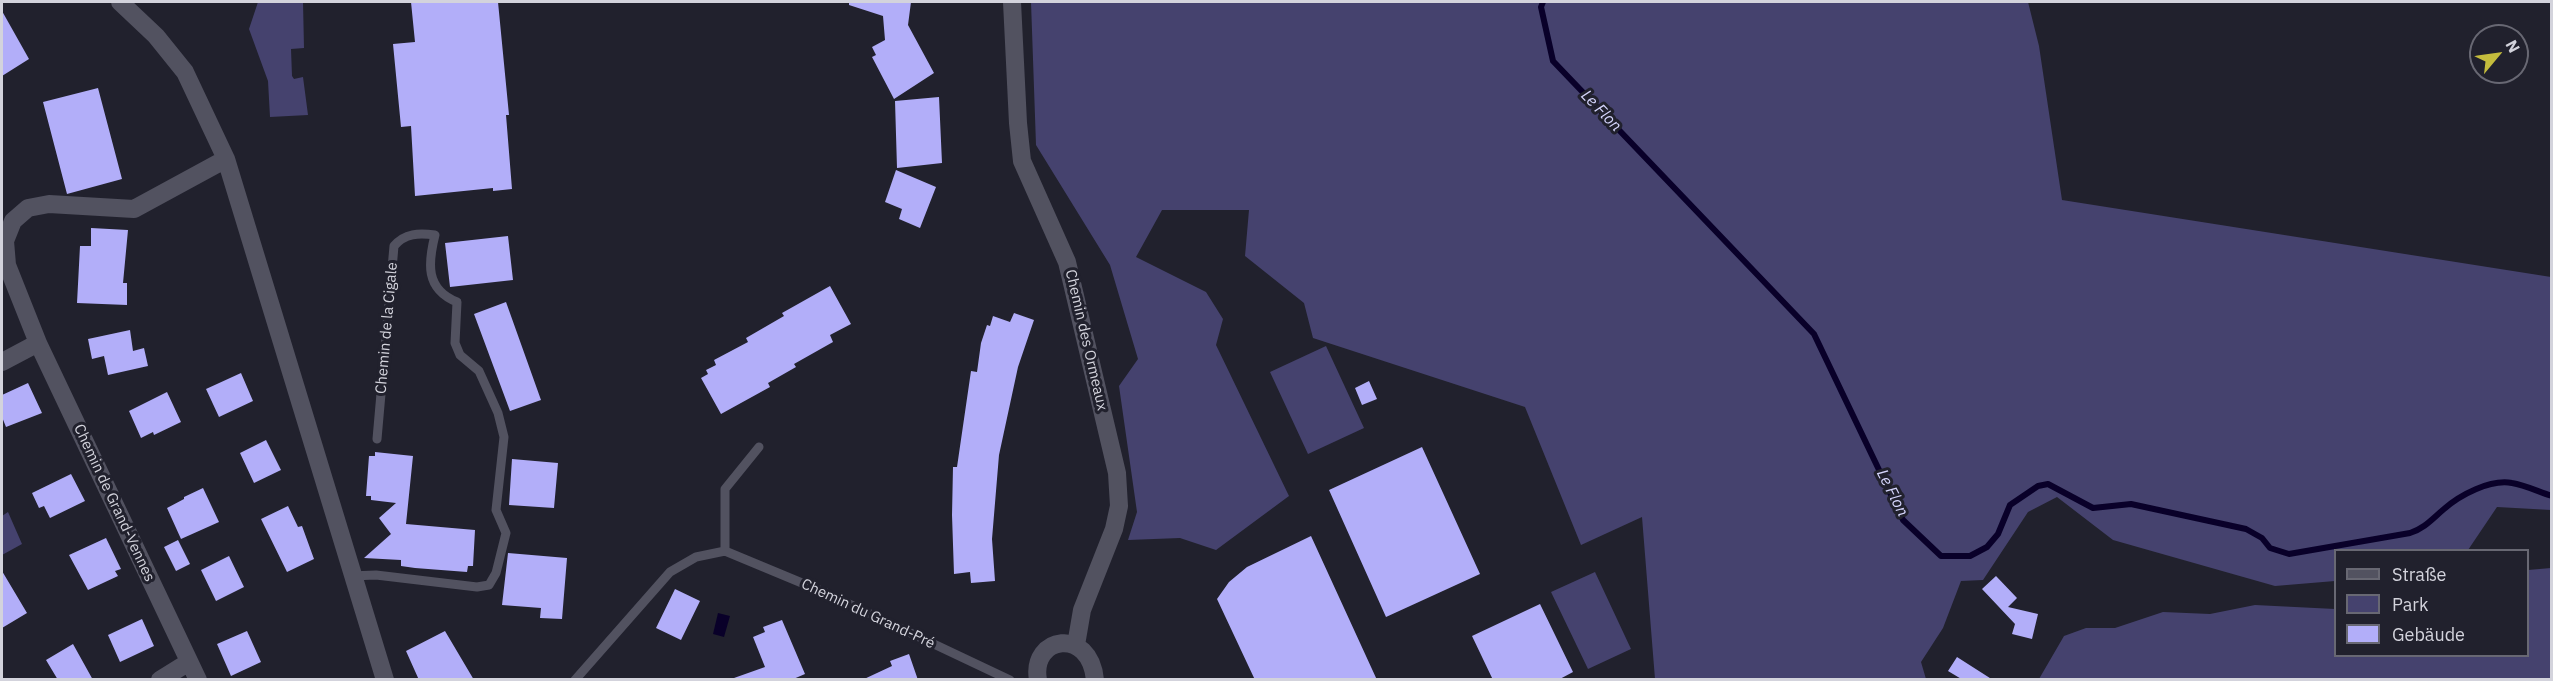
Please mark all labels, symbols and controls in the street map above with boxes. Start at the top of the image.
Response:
north arrow [2469,24,2529,84]
text: N [2501,36,2525,56]
water label: Le Flon [1577,86,1625,136]
street label: Chemin de la Cigale [372,261,402,395]
street label: Chemin des Ormeaux [1061,268,1111,412]
street label: Chemin de Grand-Vennes [70,421,158,585]
water label: Le Flon [1872,466,1912,520]
legend [2334,549,2529,657]
text: Straße [2392,563,2446,586]
street label: Chemin du Grand-Pré [798,575,938,653]
text: Park [2392,593,2428,616]
text: Gebäude [2392,623,2465,646]

